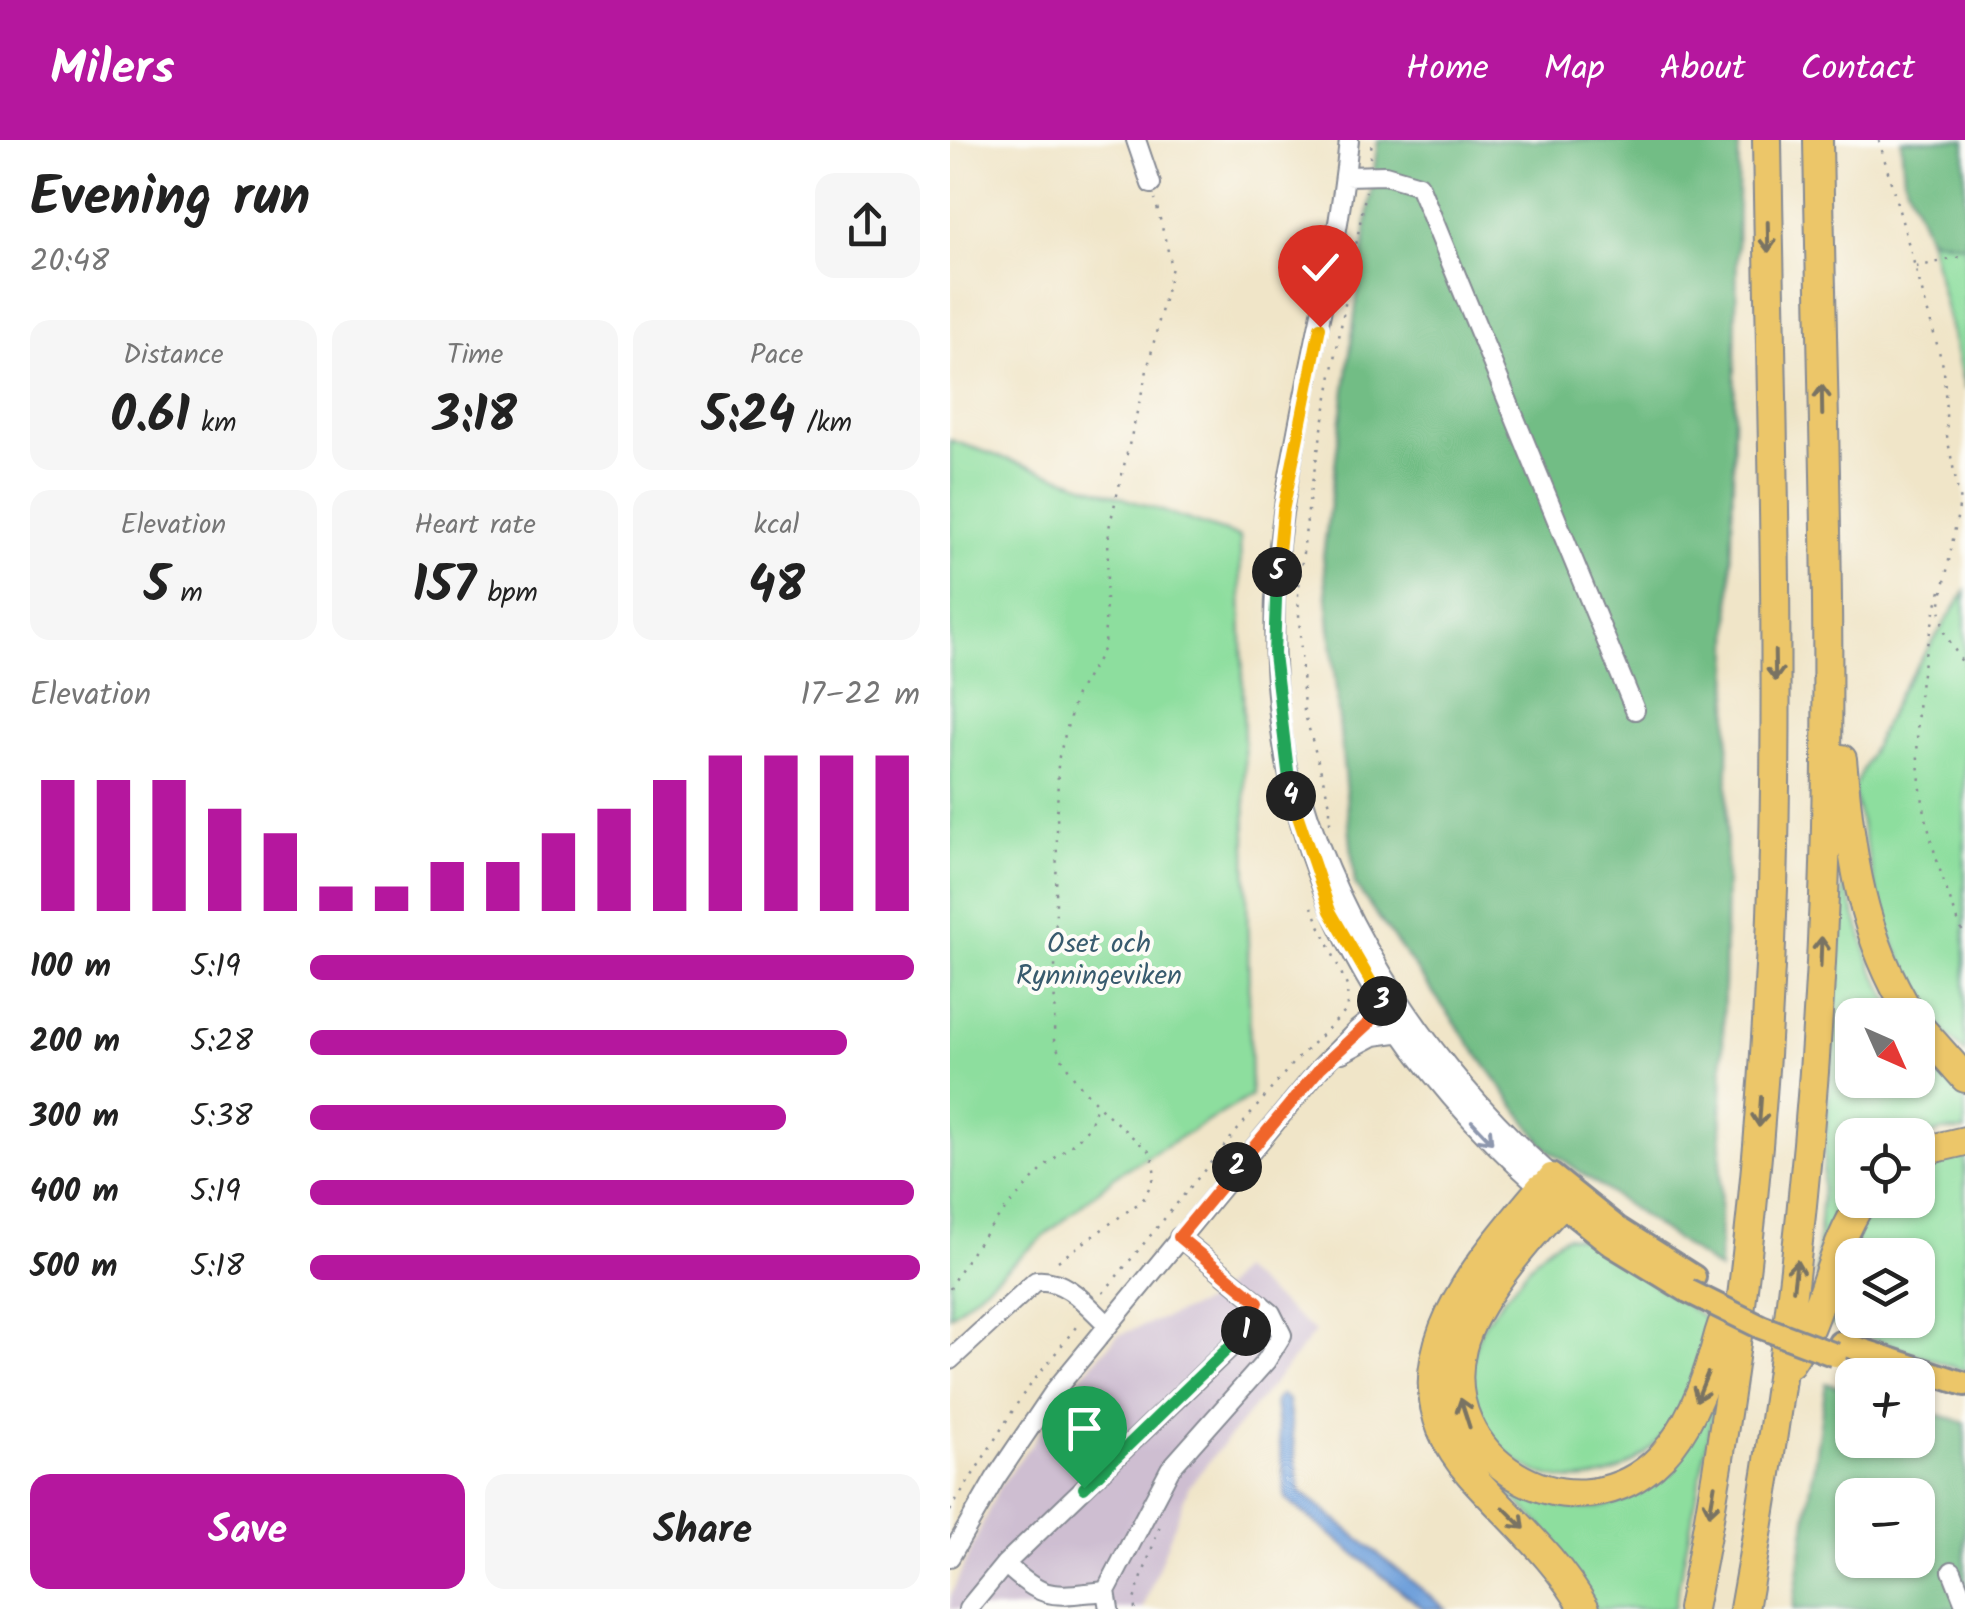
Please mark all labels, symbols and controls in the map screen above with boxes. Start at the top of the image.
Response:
text: Milers [50,32,175,108]
text: Home [1406,42,1489,98]
text: Map [1544,42,1605,98]
text: About [1660,42,1745,98]
text: Contact [1800,42,1915,98]
text: Evening run [30,156,310,243]
button: share [815,173,920,278]
one-way arrow [1759,221,1778,253]
pin [1278,225,1363,328]
text: 20:48 [30,237,109,288]
icon: check [1293,240,1348,295]
text: Distance [123,333,224,378]
text: Time [447,333,503,378]
text: Pace [750,333,803,378]
text: 0.61 [110,378,190,458]
text: 3:18 [433,378,517,458]
text: 5:24 [701,378,795,458]
one-way arrow [1812,384,1831,416]
text: km [190,401,237,446]
text: /km [795,401,852,446]
text: Elevation [120,503,226,548]
text: Heart rate [414,503,536,548]
text: kcal [754,503,799,548]
pin: 5 [1252,547,1302,597]
text: 5 [144,548,169,628]
text: 157 [412,548,476,628]
text: 48 [748,548,805,628]
text: 5 [1270,549,1284,594]
text: m [169,571,203,616]
text: bpm [476,571,538,616]
one-way arrow [1765,649,1784,681]
text: Elevation [30,670,151,721]
text: 17–22 m [800,670,920,721]
pin: 4 [1266,771,1316,821]
text: 4 [1283,773,1299,818]
park label: Oset och Rynningeviken [1016,922,1182,999]
one-way arrow [1812,936,1831,968]
text: 100 m [30,942,111,993]
text: 5:19 [190,942,241,993]
pin: 3 [1357,976,1407,1026]
text: 3 [1374,978,1390,1023]
north arrow [1835,998,1935,1098]
map controls [1835,998,1935,1578]
text: 200 m [30,1017,120,1068]
text: 5:28 [190,1017,253,1068]
text: 300 m [30,1092,119,1143]
text: 5:38 [190,1092,253,1143]
one-way arrow [1750,1095,1769,1127]
button: locate [1835,1118,1935,1218]
one-way arrow [1470,1119,1494,1143]
pin: 2 [1212,1142,1262,1192]
text: 2 [1229,1144,1245,1189]
text: 400 m [30,1167,119,1218]
text: 5:19 [190,1167,241,1218]
button: layers [1835,1238,1935,1338]
text: 500 m [30,1242,118,1293]
text: 5:18 [190,1242,244,1293]
one-way arrow [1787,1260,1805,1292]
pin: 1 [1221,1306,1271,1356]
text: 1 [1242,1308,1250,1353]
button: + [1835,1358,1935,1458]
one-way arrow [1691,1371,1709,1402]
pin [1042,1386,1127,1489]
one-way arrow [1455,1398,1473,1430]
icon: arrive [1057,1401,1112,1456]
button: Save [30,1474,465,1589]
button: Share [485,1474,920,1589]
button: − [1835,1478,1935,1578]
one-way arrow [1702,1483,1721,1516]
one-way arrow [1502,1505,1526,1529]

